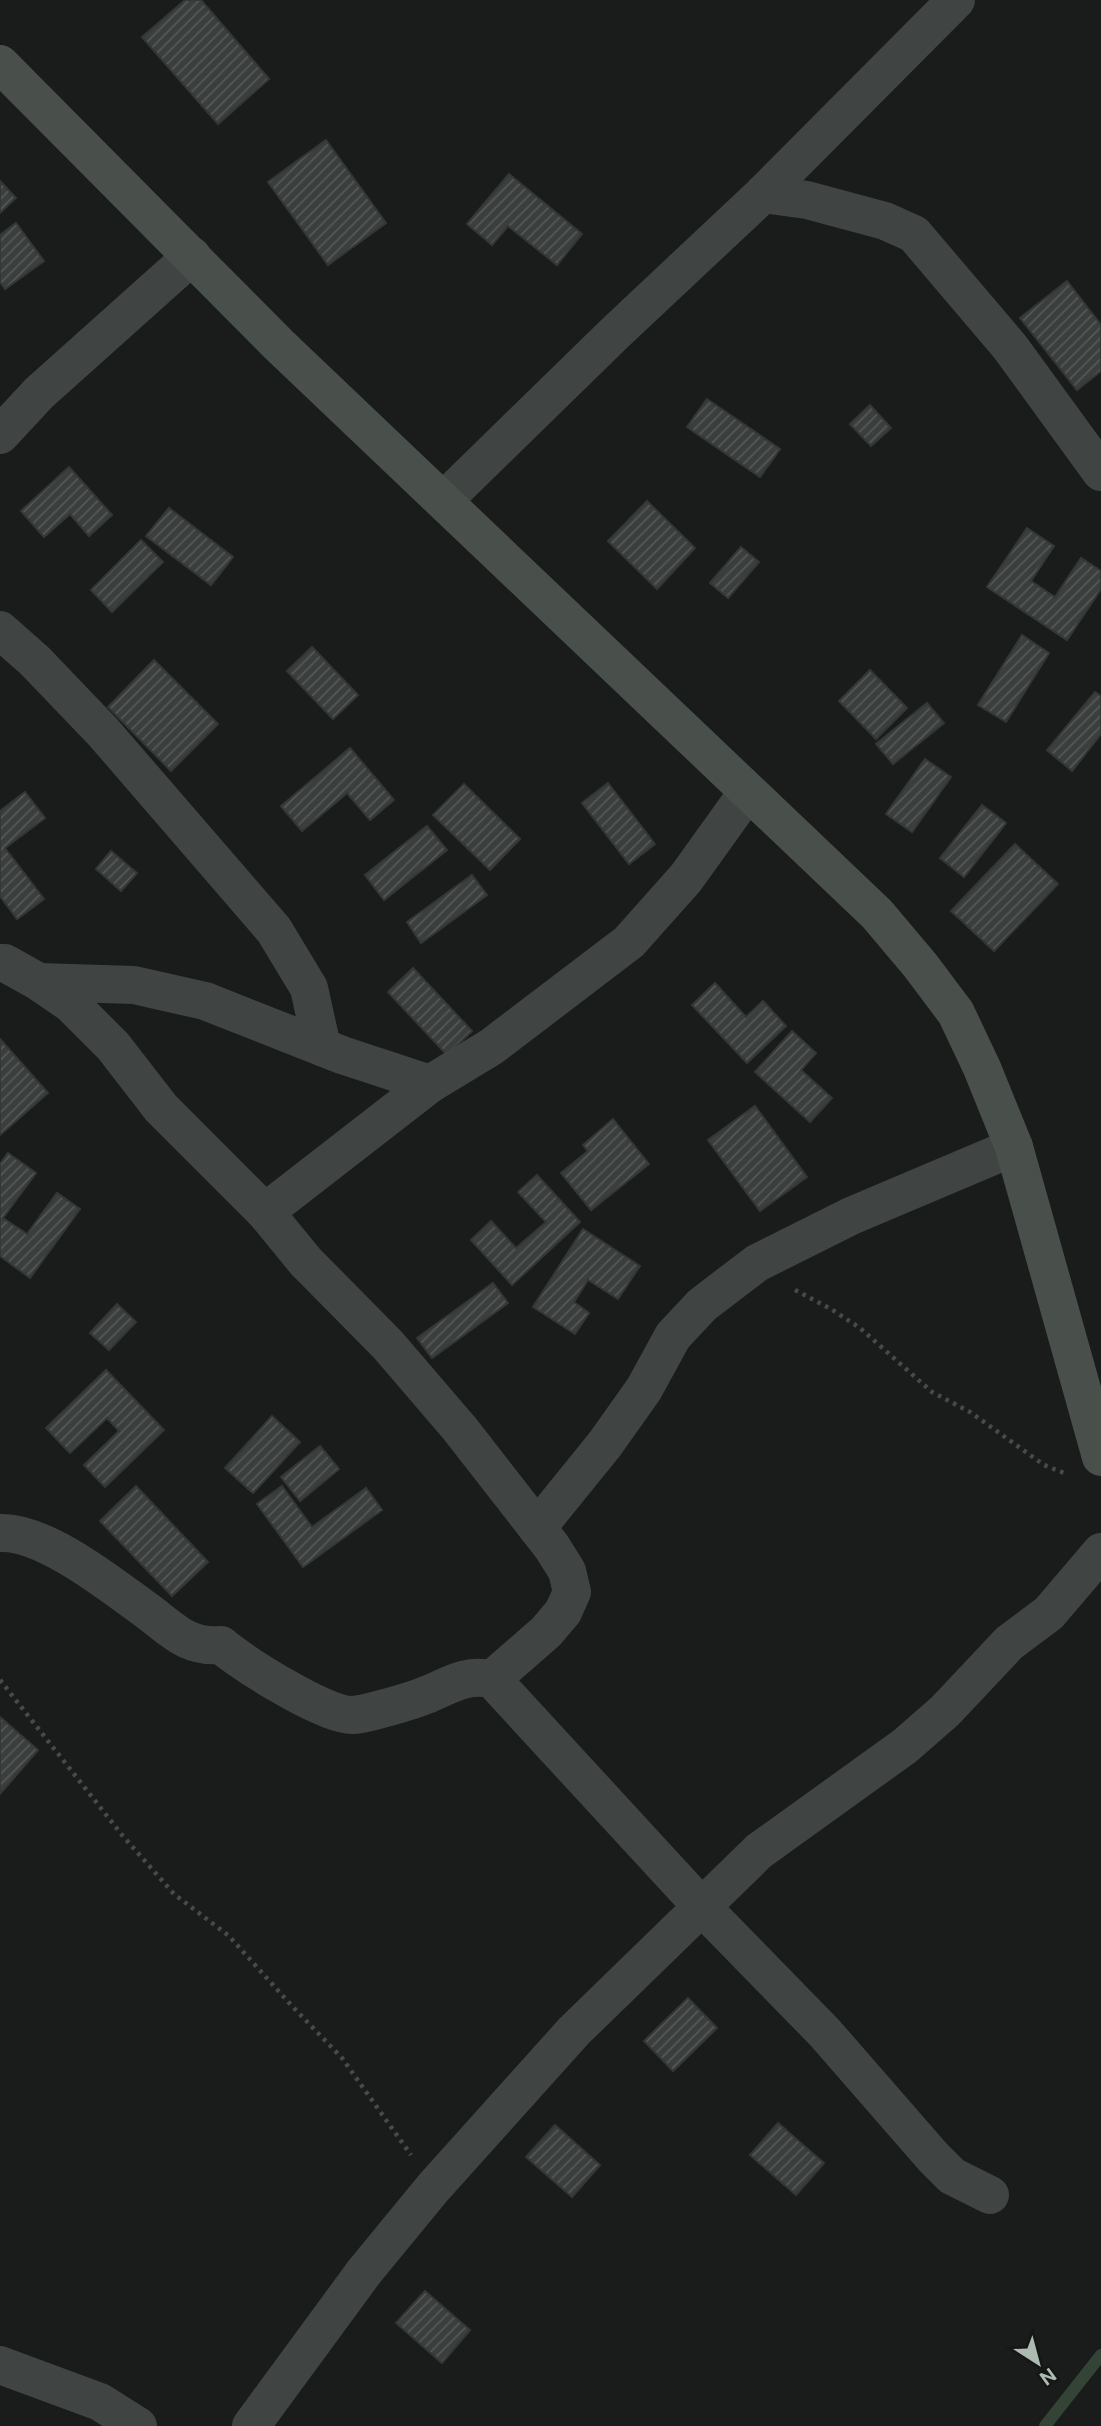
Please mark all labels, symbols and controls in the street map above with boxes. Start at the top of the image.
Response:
north arrow [1003,2328,1073,2398]
text: N [1036,2363,1060,2390]

